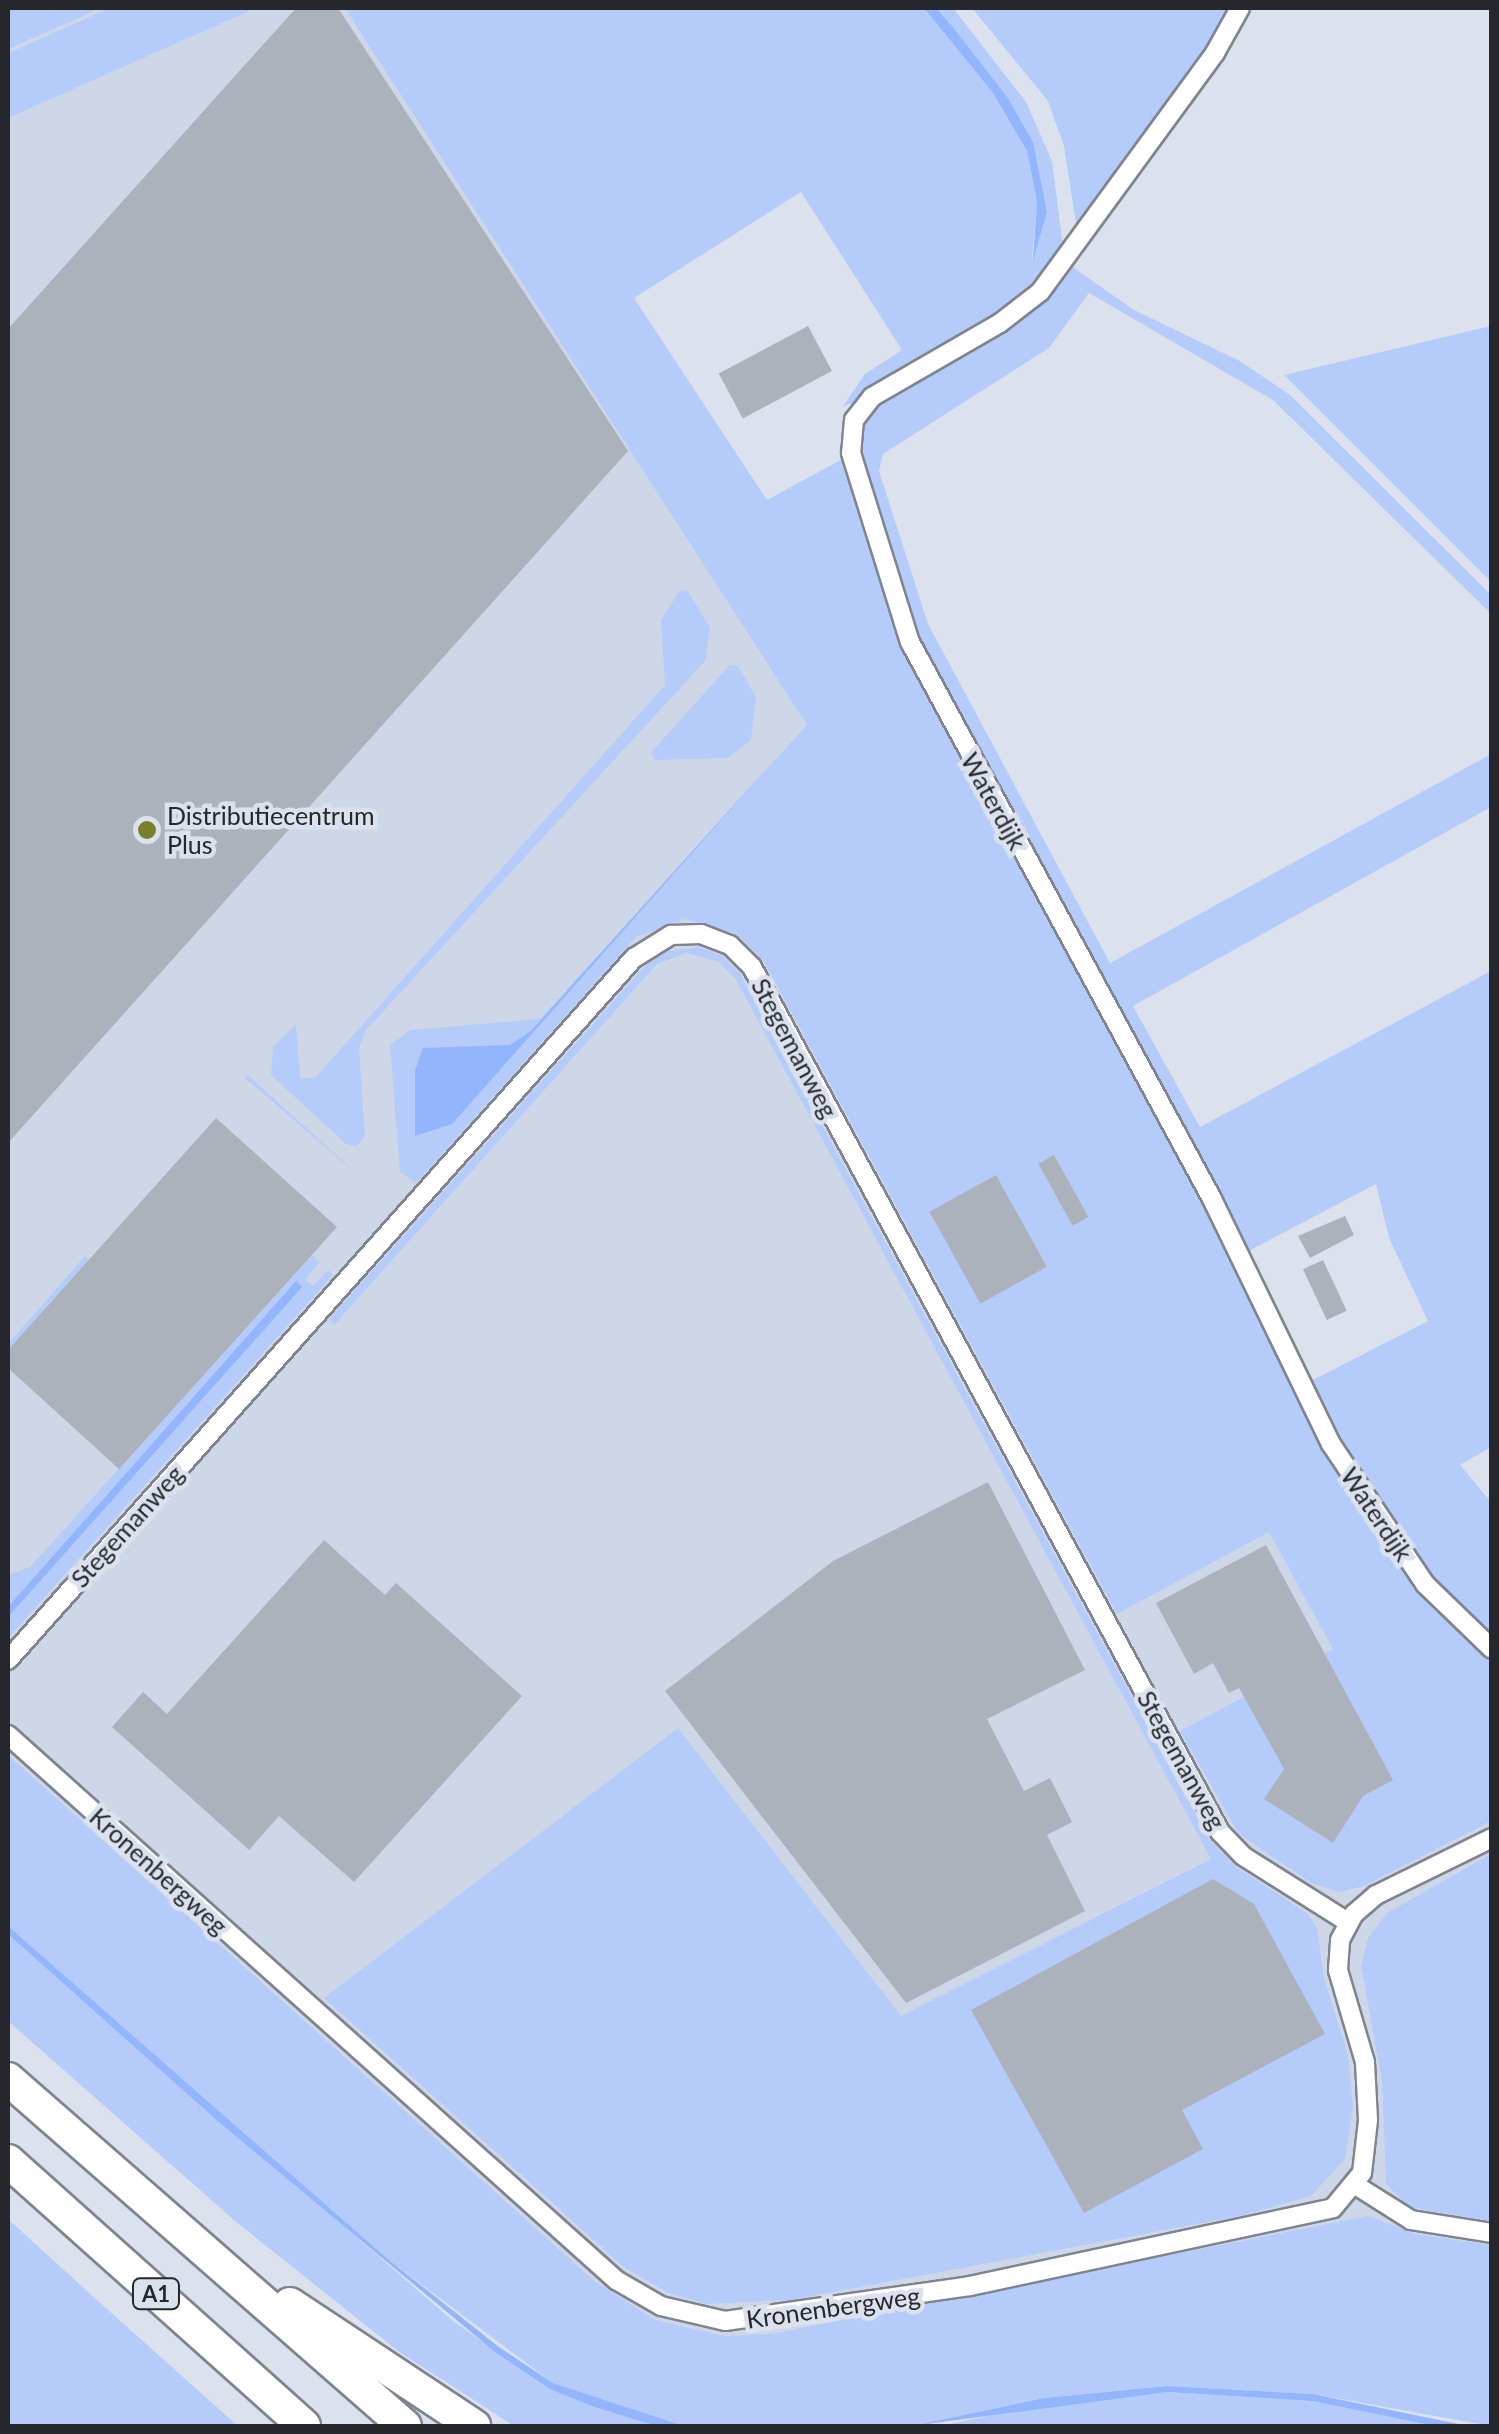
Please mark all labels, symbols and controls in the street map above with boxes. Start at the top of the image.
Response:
street label: Waterdijk [955,747,1033,855]
place label: Distributiecentrum Plus [167,801,374,860]
marker: Distributiecentrum Plus [136,819,158,841]
street label: Stegemanweg [746,973,844,1123]
street label: Stegemanweg [64,1459,190,1593]
street label: Waterdijk [1335,1462,1419,1566]
street label: Stegemanweg [1132,1686,1232,1834]
street label: Kronenbergweg [84,1801,234,1941]
road number: A1 [131,2277,181,2311]
street label: Kronenbergweg [744,2280,922,2334]

